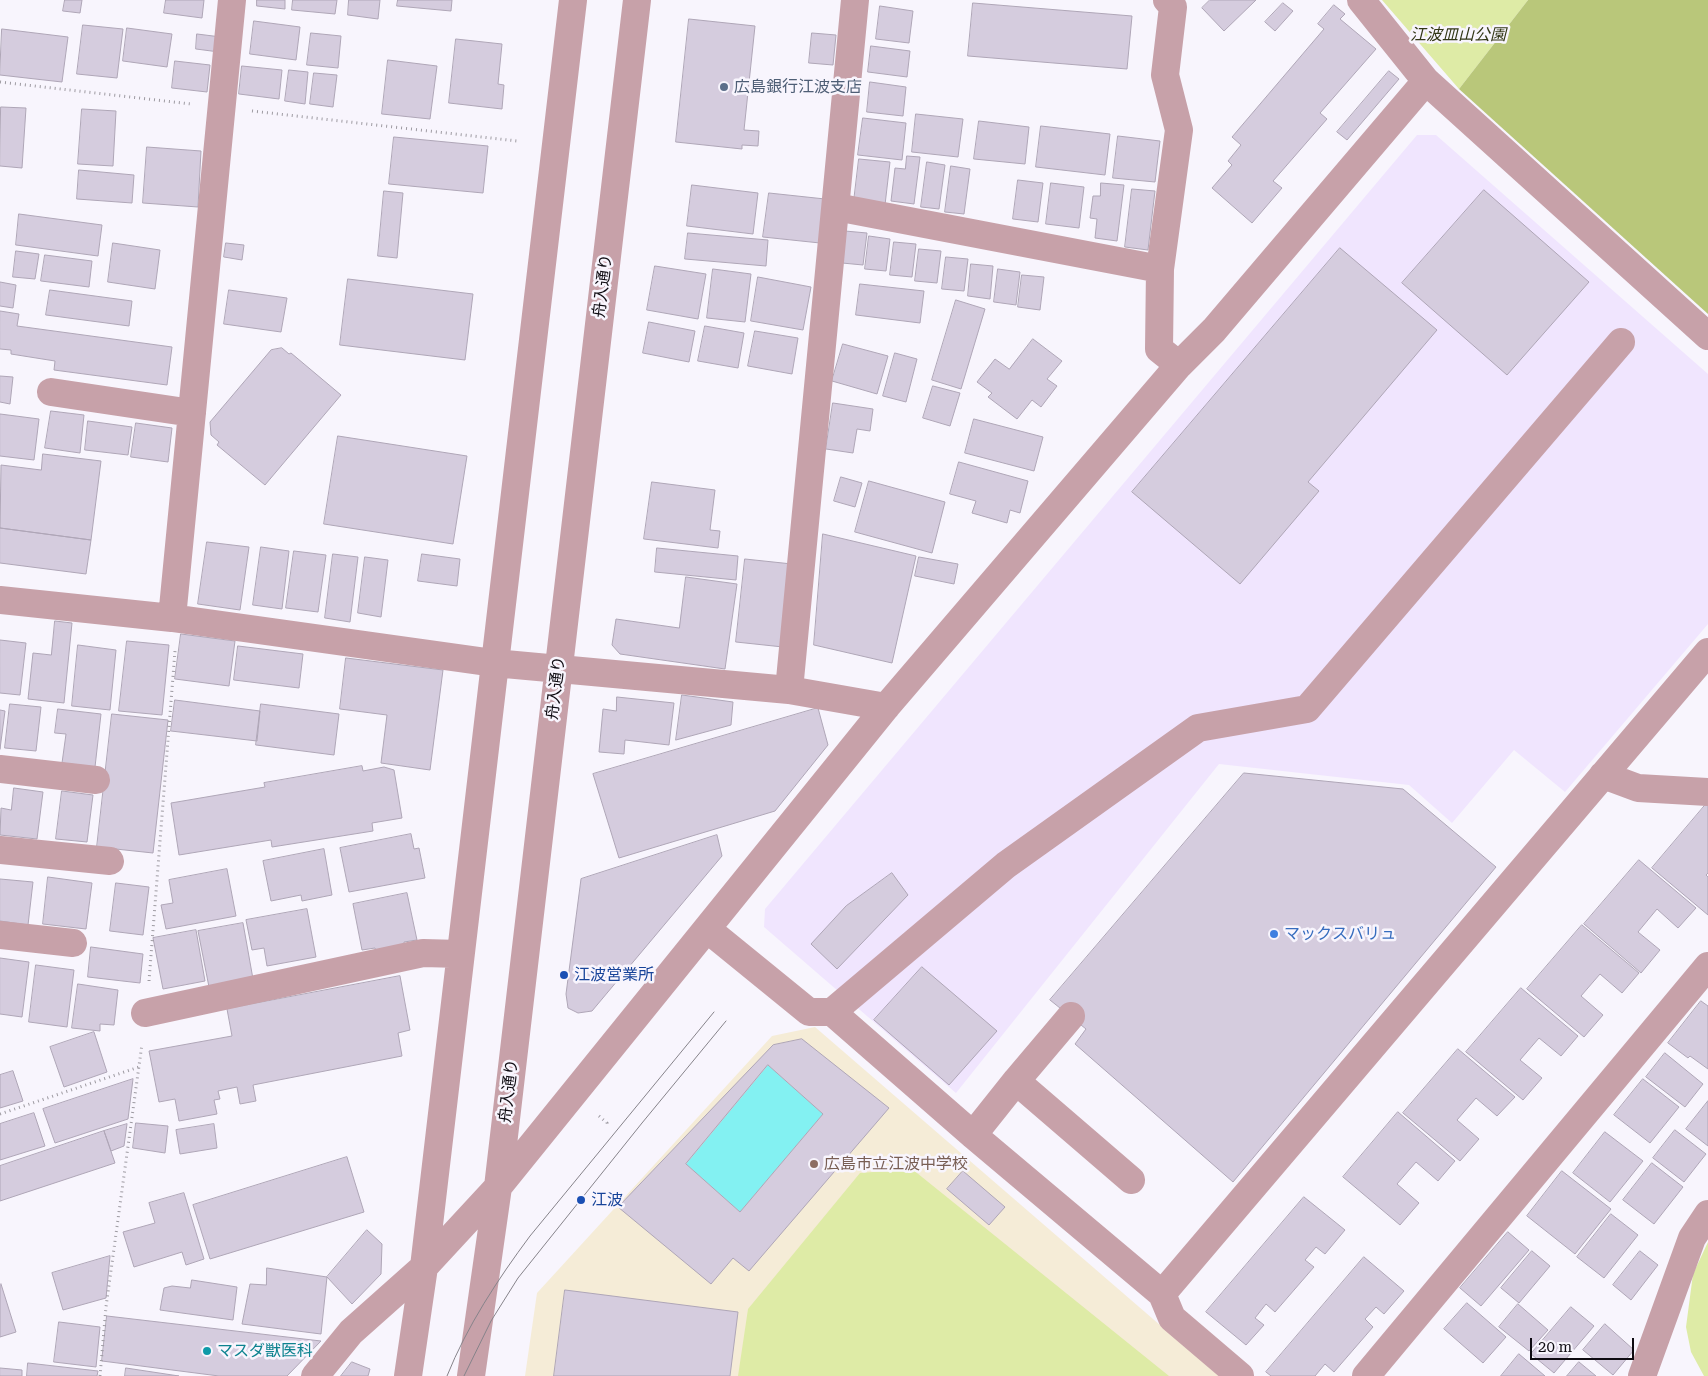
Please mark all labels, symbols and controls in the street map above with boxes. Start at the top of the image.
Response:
park label: 江波皿山公園 [1410,25,1506,45]
place label: 広島銀行江波支店 [734,77,862,97]
marker: 広島銀行江波支店 [718,81,730,93]
street label: 舟入通り [590,253,616,319]
street label: 舟入通り [543,655,569,721]
place label: マックスバリュ [1284,924,1396,944]
marker: マックスバリュ [1268,928,1280,940]
place label: 江波営業所 [574,965,654,985]
marker: 江波営業所 [558,969,570,981]
street label: 舟入通り [496,1058,522,1124]
place label: 広島市立江波中学校 [824,1154,968,1174]
marker: 広島市立江波中学校 [808,1158,820,1170]
place label: 江波 [591,1190,623,1210]
marker: 江波 [575,1194,587,1206]
scale bar [1533,1328,1637,1360]
text: 20 m [1538,1338,1572,1356]
place label: マスダ獣医科 [217,1341,313,1361]
marker: マスダ獣医科 [201,1345,213,1357]

